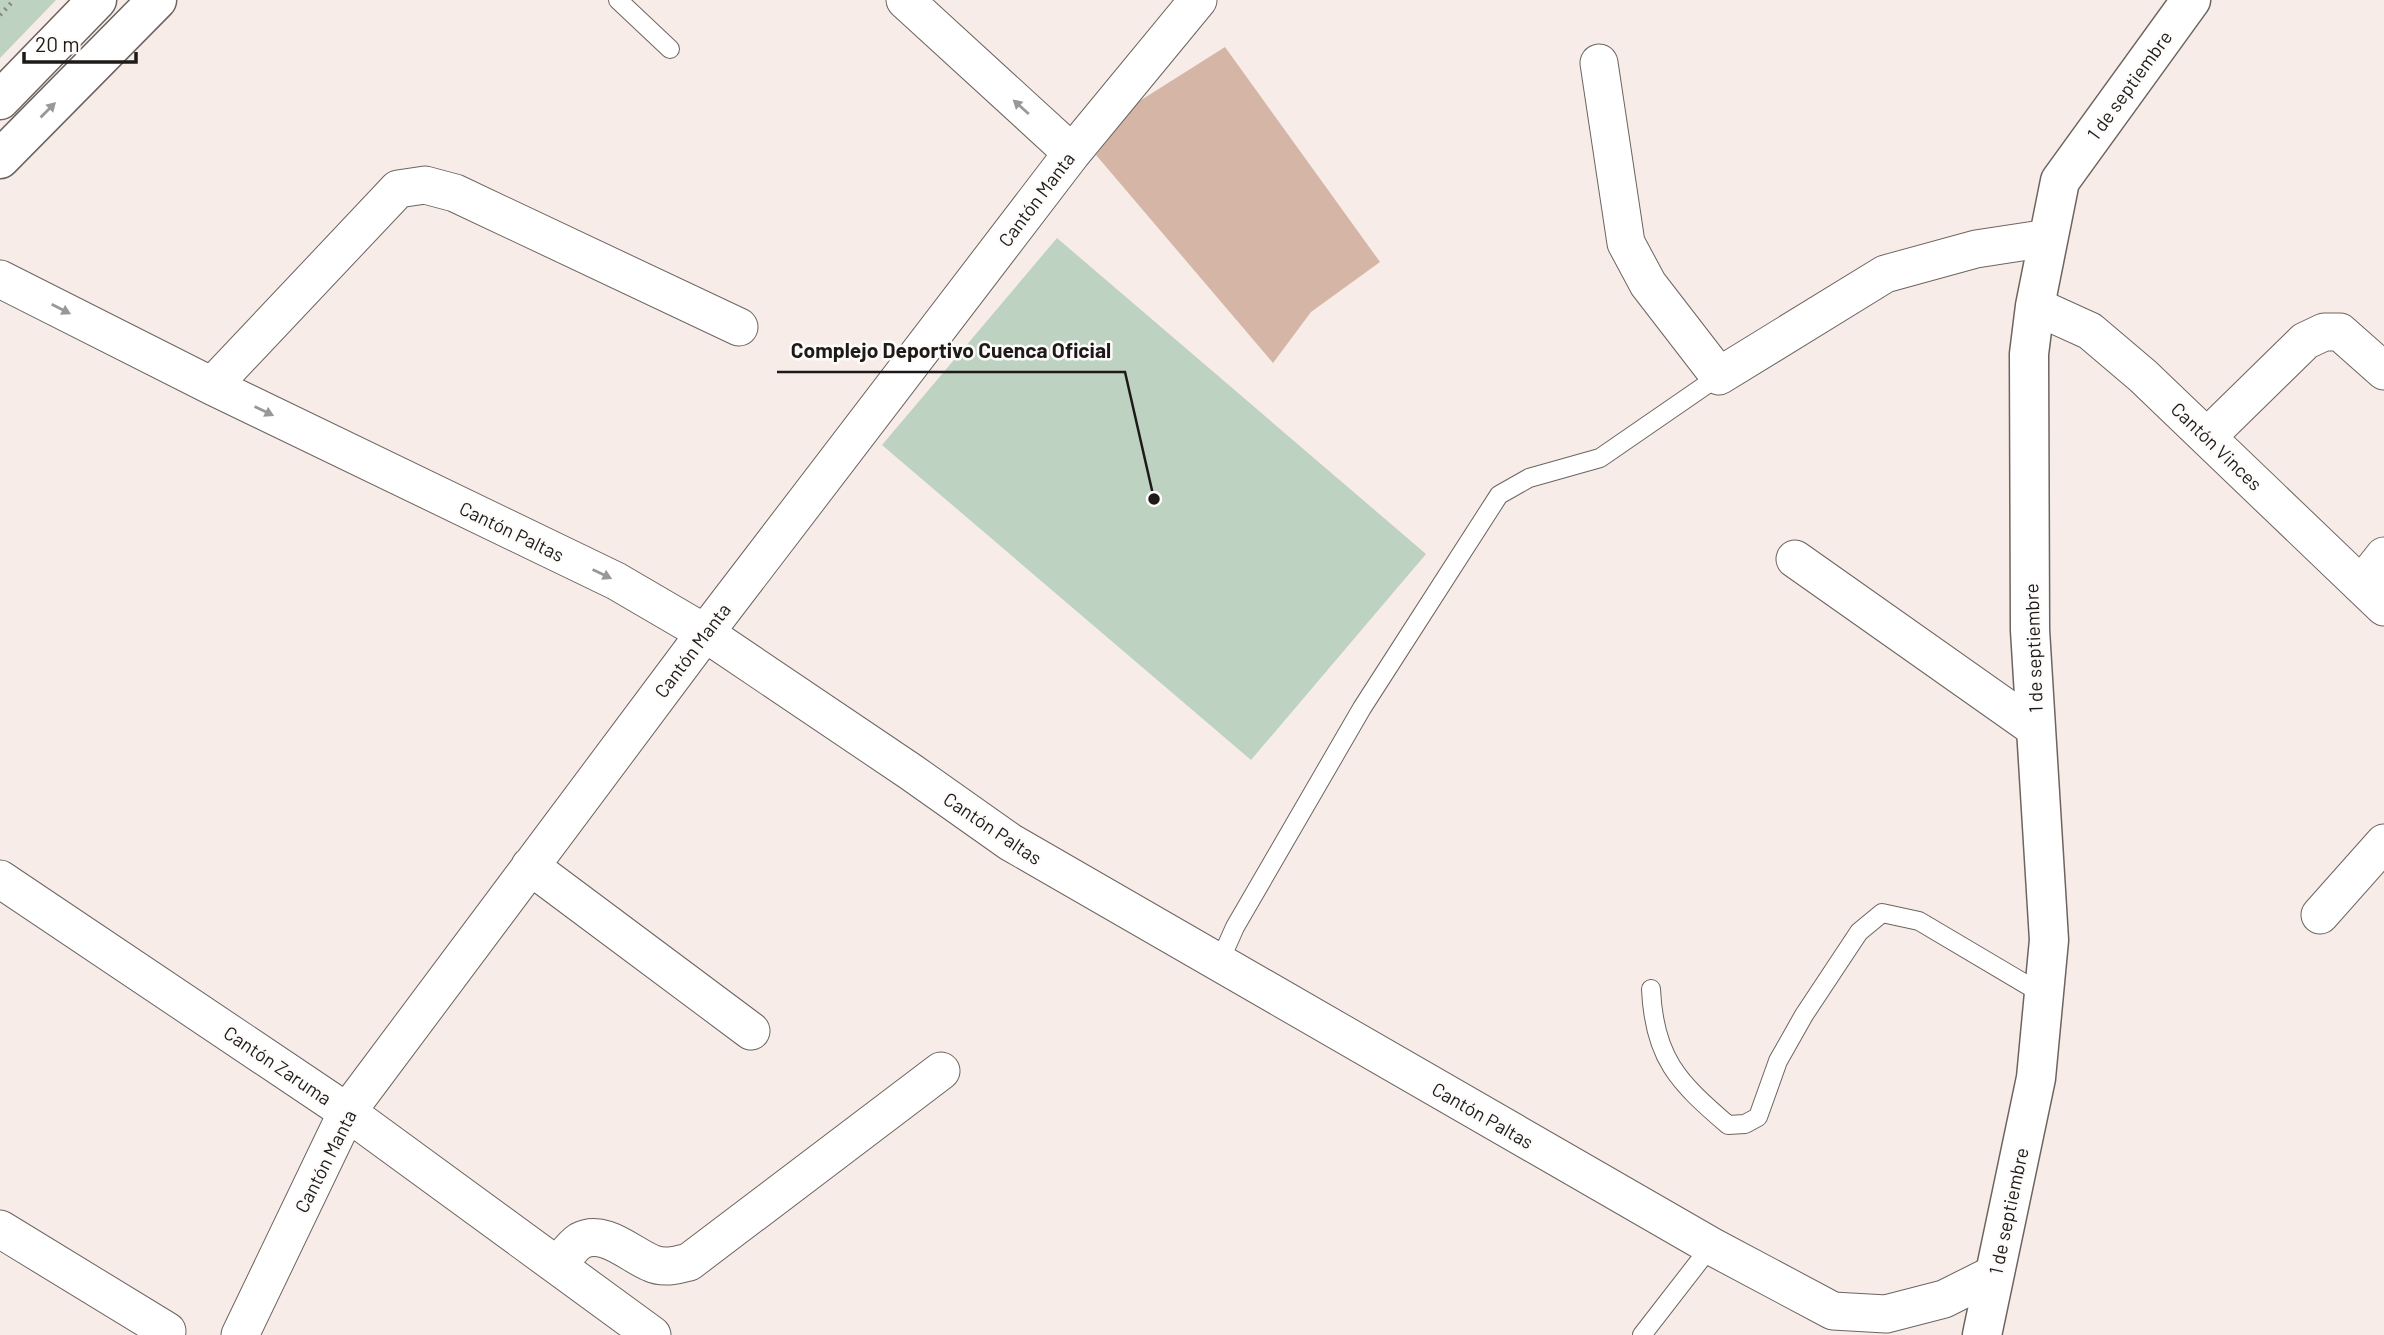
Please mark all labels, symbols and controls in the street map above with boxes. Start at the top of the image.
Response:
scale bar [24,21,136,65]
street label: 1 de septiembre [2082,26,2176,144]
text: 20 m [35,31,80,56]
one-way arrow [1013,99,1030,115]
one-way arrow [40,102,56,118]
street label: Cantón Manta [993,147,1079,251]
one-way arrow [51,304,71,315]
callout: Complejo Deportivo Cuenca Oficial [777,330,1125,372]
text: Complejo Deportivo Cuenca Oficial [791,337,1111,362]
street label: Cantón Vinces [2167,397,2267,495]
one-way arrow [254,406,274,417]
street label: Cantón Paltas [456,496,568,566]
one-way arrow [592,568,612,580]
street label: 1 de septiembre [2019,583,2047,713]
street label: Cantón Manta [649,598,735,702]
street label: Cantón Paltas [940,787,1046,869]
street label: Cantón Zaruma [220,1021,336,1109]
street label: Cantón Paltas [1428,1077,1538,1153]
street label: Cantón Manta [289,1106,361,1216]
street label: 1 de septiembre [1983,1145,2033,1277]

